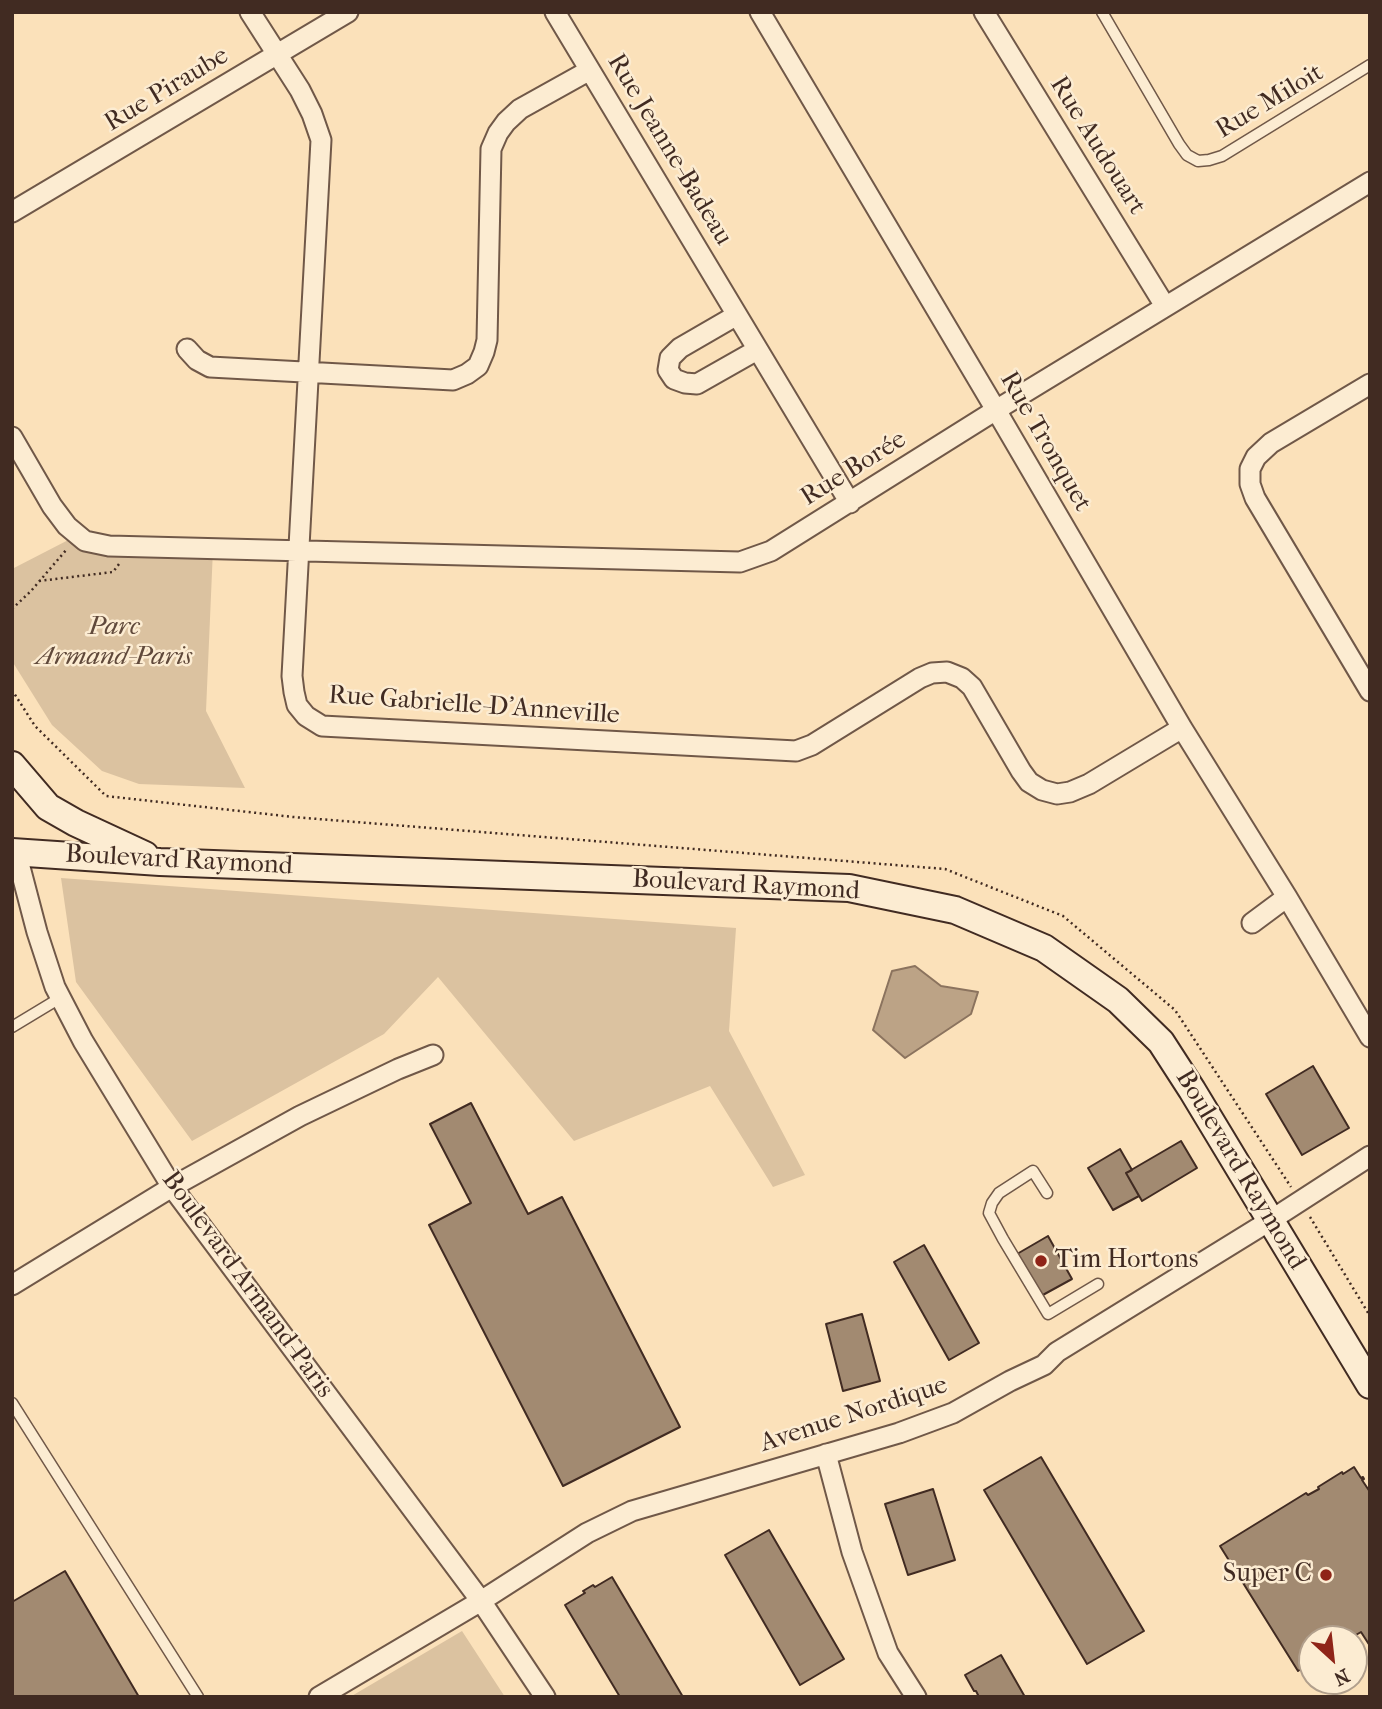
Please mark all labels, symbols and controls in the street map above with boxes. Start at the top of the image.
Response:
street label: Rue Piraube [99,41,235,139]
street label: Rue Jeanne-Badeau [600,49,738,251]
street label: Rue Miloit [1211,58,1329,146]
street label: Rue Audouart [1042,71,1152,221]
street label: Rue Tronquet [992,367,1098,517]
street label: Rue Borée [796,425,912,513]
park label: Parc Armand-Paris [36,612,192,674]
street label: Rue Gabrielle-D'Anneville [327,680,621,732]
street label: Boulevard Raymond [64,839,294,883]
street label: Boulevard Raymond [631,864,861,908]
street label: Boulevard Raymond [1168,1064,1312,1276]
street label: Boulevard Armand-Paris [154,1166,340,1404]
place label: Tim Hortons [1055,1245,1198,1277]
marker: Tim Hortons [1033,1253,1049,1269]
street label: Avenue Nordique [756,1370,952,1460]
place label: Super C [1223,1559,1312,1591]
marker: Super C [1318,1567,1334,1583]
north arrow [1298,1625,1368,1695]
text: N [1330,1664,1353,1690]

